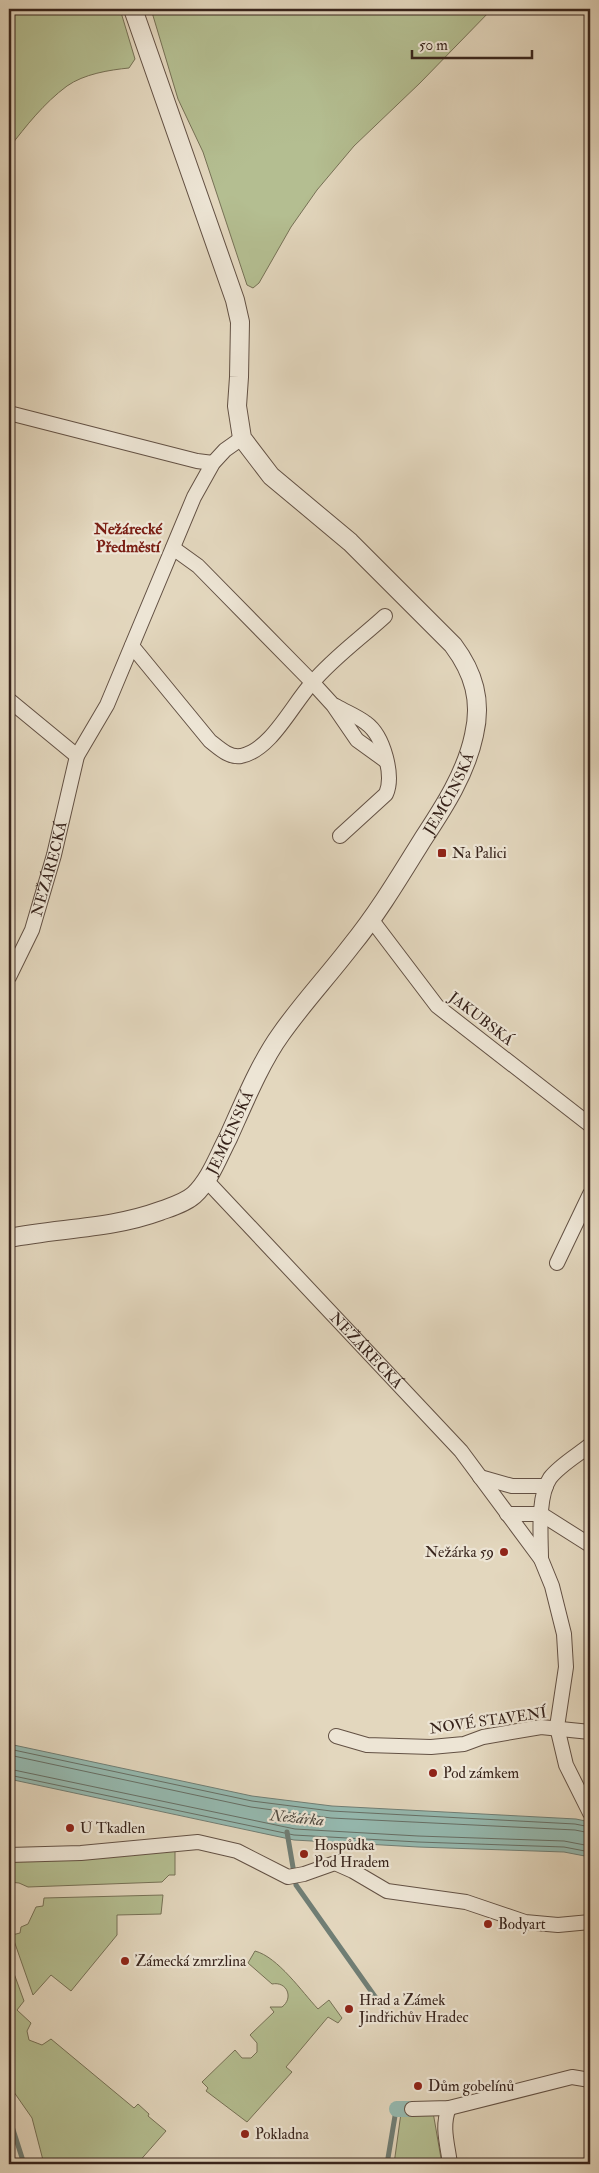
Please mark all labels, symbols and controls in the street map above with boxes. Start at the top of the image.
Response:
scale bar [412,28,532,60]
text: 50 m [419,36,448,55]
district label: Nežárecké Předměstí [93,519,163,557]
street label: JEMČINSKÁ [418,749,478,840]
street label: NEŽÁRECKÁ [27,819,71,918]
place label: Na Palici [452,844,507,863]
marker: Na Palici [436,847,448,859]
street label: JAKUBSKÁ [444,986,519,1051]
street label: JEMČINSKÁ [202,1086,258,1179]
street label: NEŽÁRECKÁ [326,1308,408,1393]
place label: Nežárka 59 [425,1543,494,1562]
marker: Nežárka 59 [498,1546,510,1558]
street label: NOVÉ STAVENÍ [428,1701,549,1739]
place label: Pod zámkem [443,1764,519,1783]
marker: Pod zámkem [427,1767,439,1779]
water label: Nežárka [268,1805,325,1831]
place label: U Tkadlen [80,1819,146,1838]
marker: U Tkadlen [64,1822,76,1834]
place label: Hospůdka Pod Hradem [314,1836,390,1872]
marker: Hospůdka Pod Hradem [298,1848,310,1860]
place label: Bodyart [498,1915,546,1934]
marker: Bodyart [482,1918,494,1930]
place label: Zámecká zmrzlina [135,1952,247,1971]
marker: Zámecká zmrzlina [119,1955,131,1967]
place label: Hrad a Zámek Jindřichův Hradec [358,1991,468,2028]
marker: Hrad a Zámek Jindřichův Hradec [343,2003,355,2015]
place label: Dům gobelínů [428,2077,514,2096]
marker: Dům gobelínů [412,2080,424,2092]
place label: Pokladna [255,2125,310,2144]
marker: Pokladna [239,2128,251,2140]

